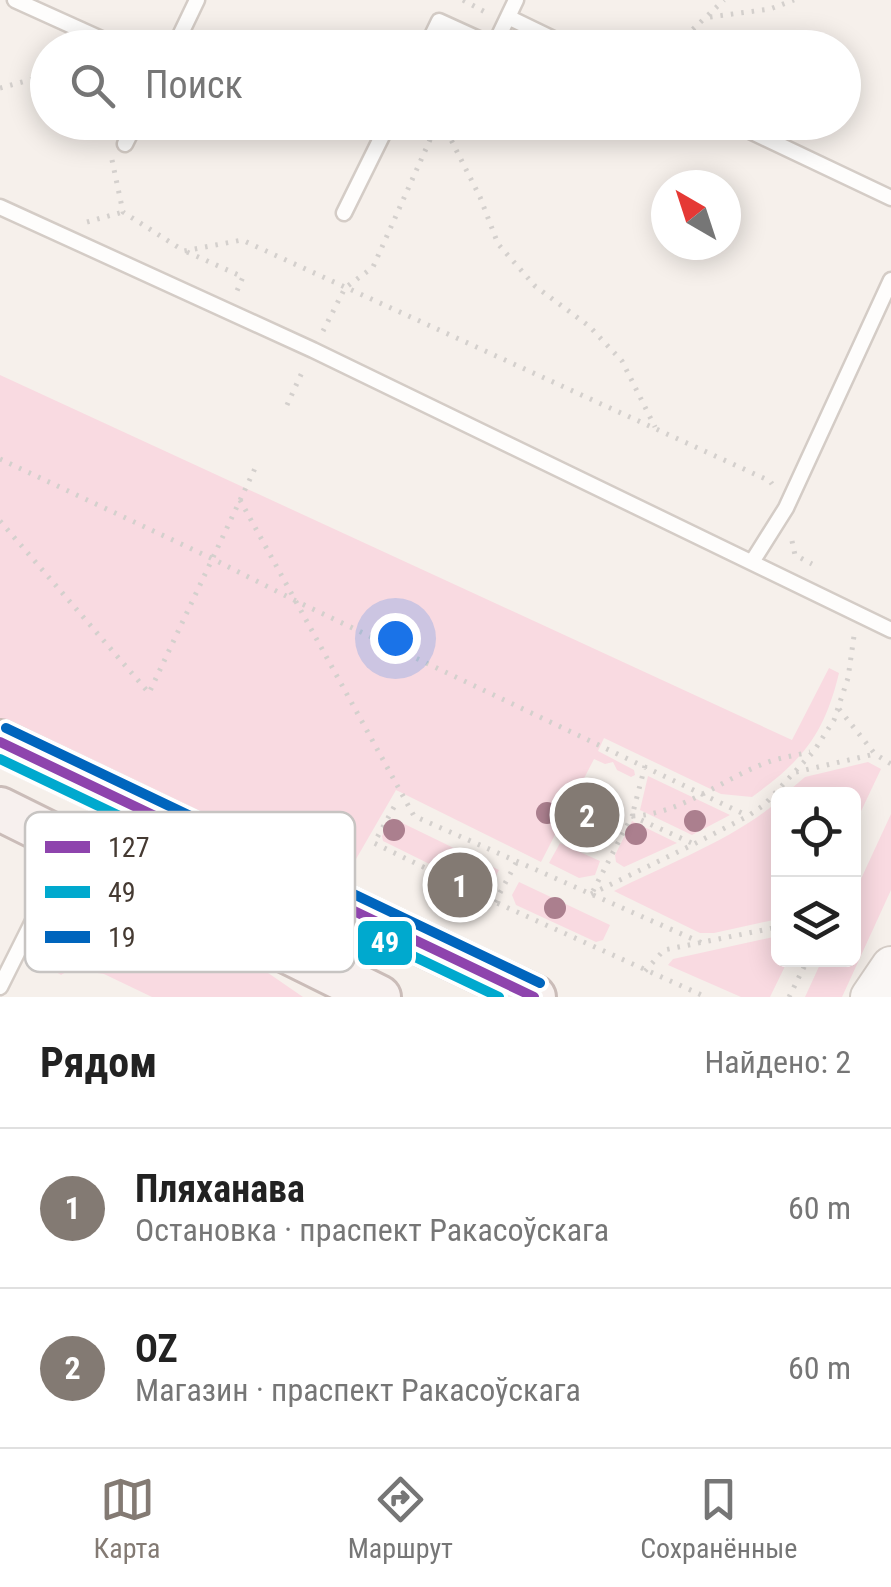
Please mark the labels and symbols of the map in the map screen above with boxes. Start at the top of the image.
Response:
north arrow [651,170,741,260]
your location [370,613,421,664]
pin: 2 [554,778,620,852]
legend [25,812,355,972]
text: 127 [108,831,149,864]
pin: 1 [428,848,492,922]
text: 49 [108,876,136,909]
line badge: 49 [356,919,414,967]
text: 19 [108,921,136,954]
text: 49 [371,926,399,959]

